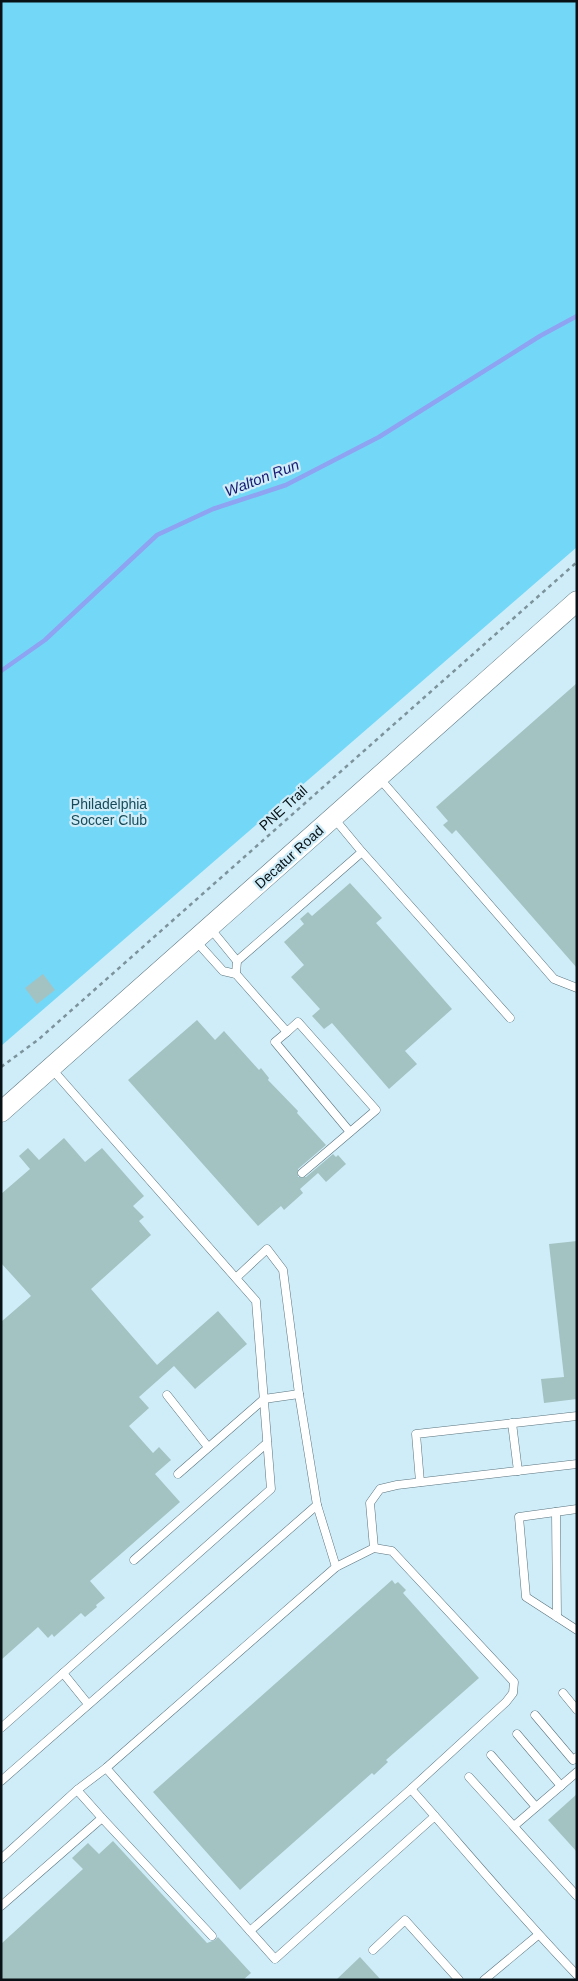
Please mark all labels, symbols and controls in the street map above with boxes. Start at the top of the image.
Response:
water label: Walton Run [222,456,301,499]
street label: PNE Trail [256,782,310,834]
park label: Philadelphia Soccer Club [71,796,147,828]
street label: Decatur Road [252,822,326,892]

